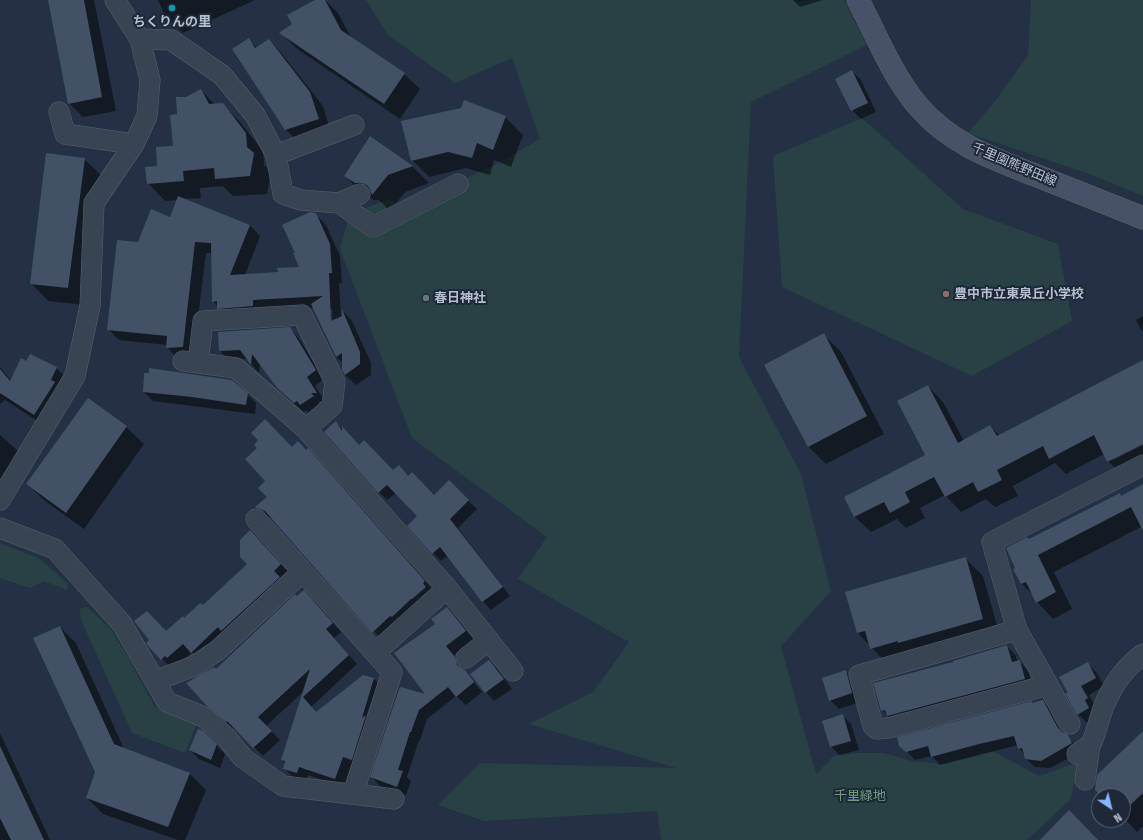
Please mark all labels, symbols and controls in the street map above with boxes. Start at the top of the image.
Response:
marker: ちくりんの里 [167,3,177,13]
place label: ちくりんの里 [133,14,211,30]
street label: 千里園熊野田線 [969,140,1059,190]
place label: 豊中市立東泉丘小学校 [954,286,1084,302]
marker: 豊中市立東泉丘小学校 [941,289,951,299]
place label: 春日神社 [434,290,486,306]
marker: 春日神社 [421,293,431,303]
park label: 千里緑地 [834,788,886,804]
north arrow [1091,788,1131,828]
text: N [1111,810,1124,825]

